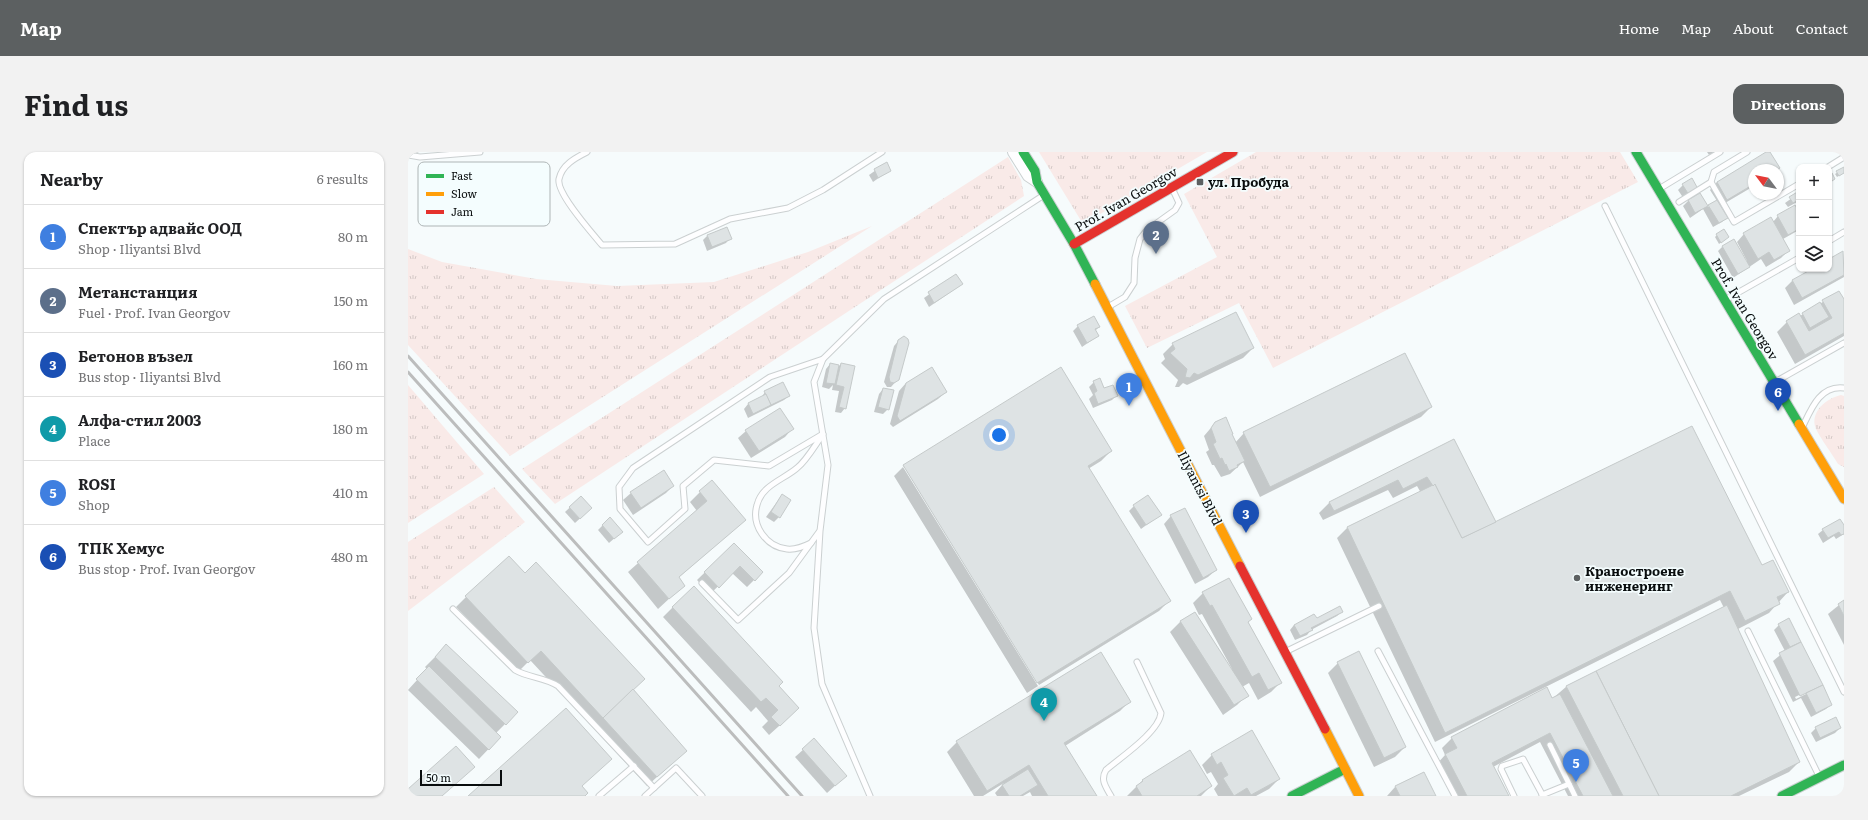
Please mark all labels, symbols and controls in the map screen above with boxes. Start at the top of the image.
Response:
text: Map [20,14,62,42]
text: Home [1619,18,1659,38]
text: Map [1681,18,1711,38]
text: About [1733,18,1774,38]
text: Contact [1796,18,1848,38]
text: Find us [24,83,128,125]
button: Directions [1733,84,1844,124]
street label: Prof. Ivan Georgov [1071,161,1181,236]
legend [418,162,550,226]
north arrow [1748,164,1784,200]
map controls [1796,164,1832,272]
button: + [1796,164,1832,200]
text: Nearby [40,166,103,191]
text: Fast [451,167,473,183]
text: 6 results [317,169,368,188]
place label: ул. Пробуда [1208,172,1290,191]
marker: ул. Пробуда [1195,177,1205,187]
text: Slow [451,185,477,201]
button: − [1796,200,1832,236]
text: Jam [451,203,474,219]
text: Спектър адвайс ООД [78,216,242,239]
pin: 2 [1143,221,1169,254]
text: 1 [50,227,56,246]
text: 80 m [338,227,368,246]
button: layers [1796,236,1832,272]
text: Shop · Iliyantsi Blvd [78,239,201,258]
street label: Prof. Ivan Georgov [1707,254,1784,364]
text: Метанстанция [78,280,197,303]
text: 2 [50,291,56,310]
text: 150 m [333,291,368,310]
text: Fuel · Prof. Ivan Georgov [78,303,230,322]
text: Бетонов възел [78,344,193,367]
text: 3 [49,355,57,374]
text: 160 m [333,355,368,374]
text: Bus stop · Iliyantsi Blvd [78,367,221,386]
pin: 1 [1116,373,1142,406]
pin: 6 [1765,378,1791,411]
text: Алфа-стил 2003 [78,408,201,431]
text: 4 [49,419,57,438]
text: 180 m [333,419,368,438]
your location [989,425,1009,445]
text: Place [78,431,110,450]
street label: Iliyantsi Blvd [1173,447,1227,529]
text: ROSI [78,472,116,495]
text: 5 [49,483,57,502]
text: 410 m [333,483,368,502]
text: Shop [78,495,110,514]
pin: 3 [1233,500,1259,533]
text: ТПК Хемус [78,536,164,559]
text: 6 [49,547,57,566]
text: 480 m [331,547,368,566]
text: Bus stop · Prof. Ivan Georgov [78,559,255,578]
place label: Краностроене инженеринг [1585,561,1684,595]
marker: Краностроене инженеринг [1572,573,1582,583]
pin: 4 [1031,688,1057,721]
pin: 5 [1563,749,1589,782]
scale bar [420,768,502,787]
text: 50 m [426,769,451,785]

